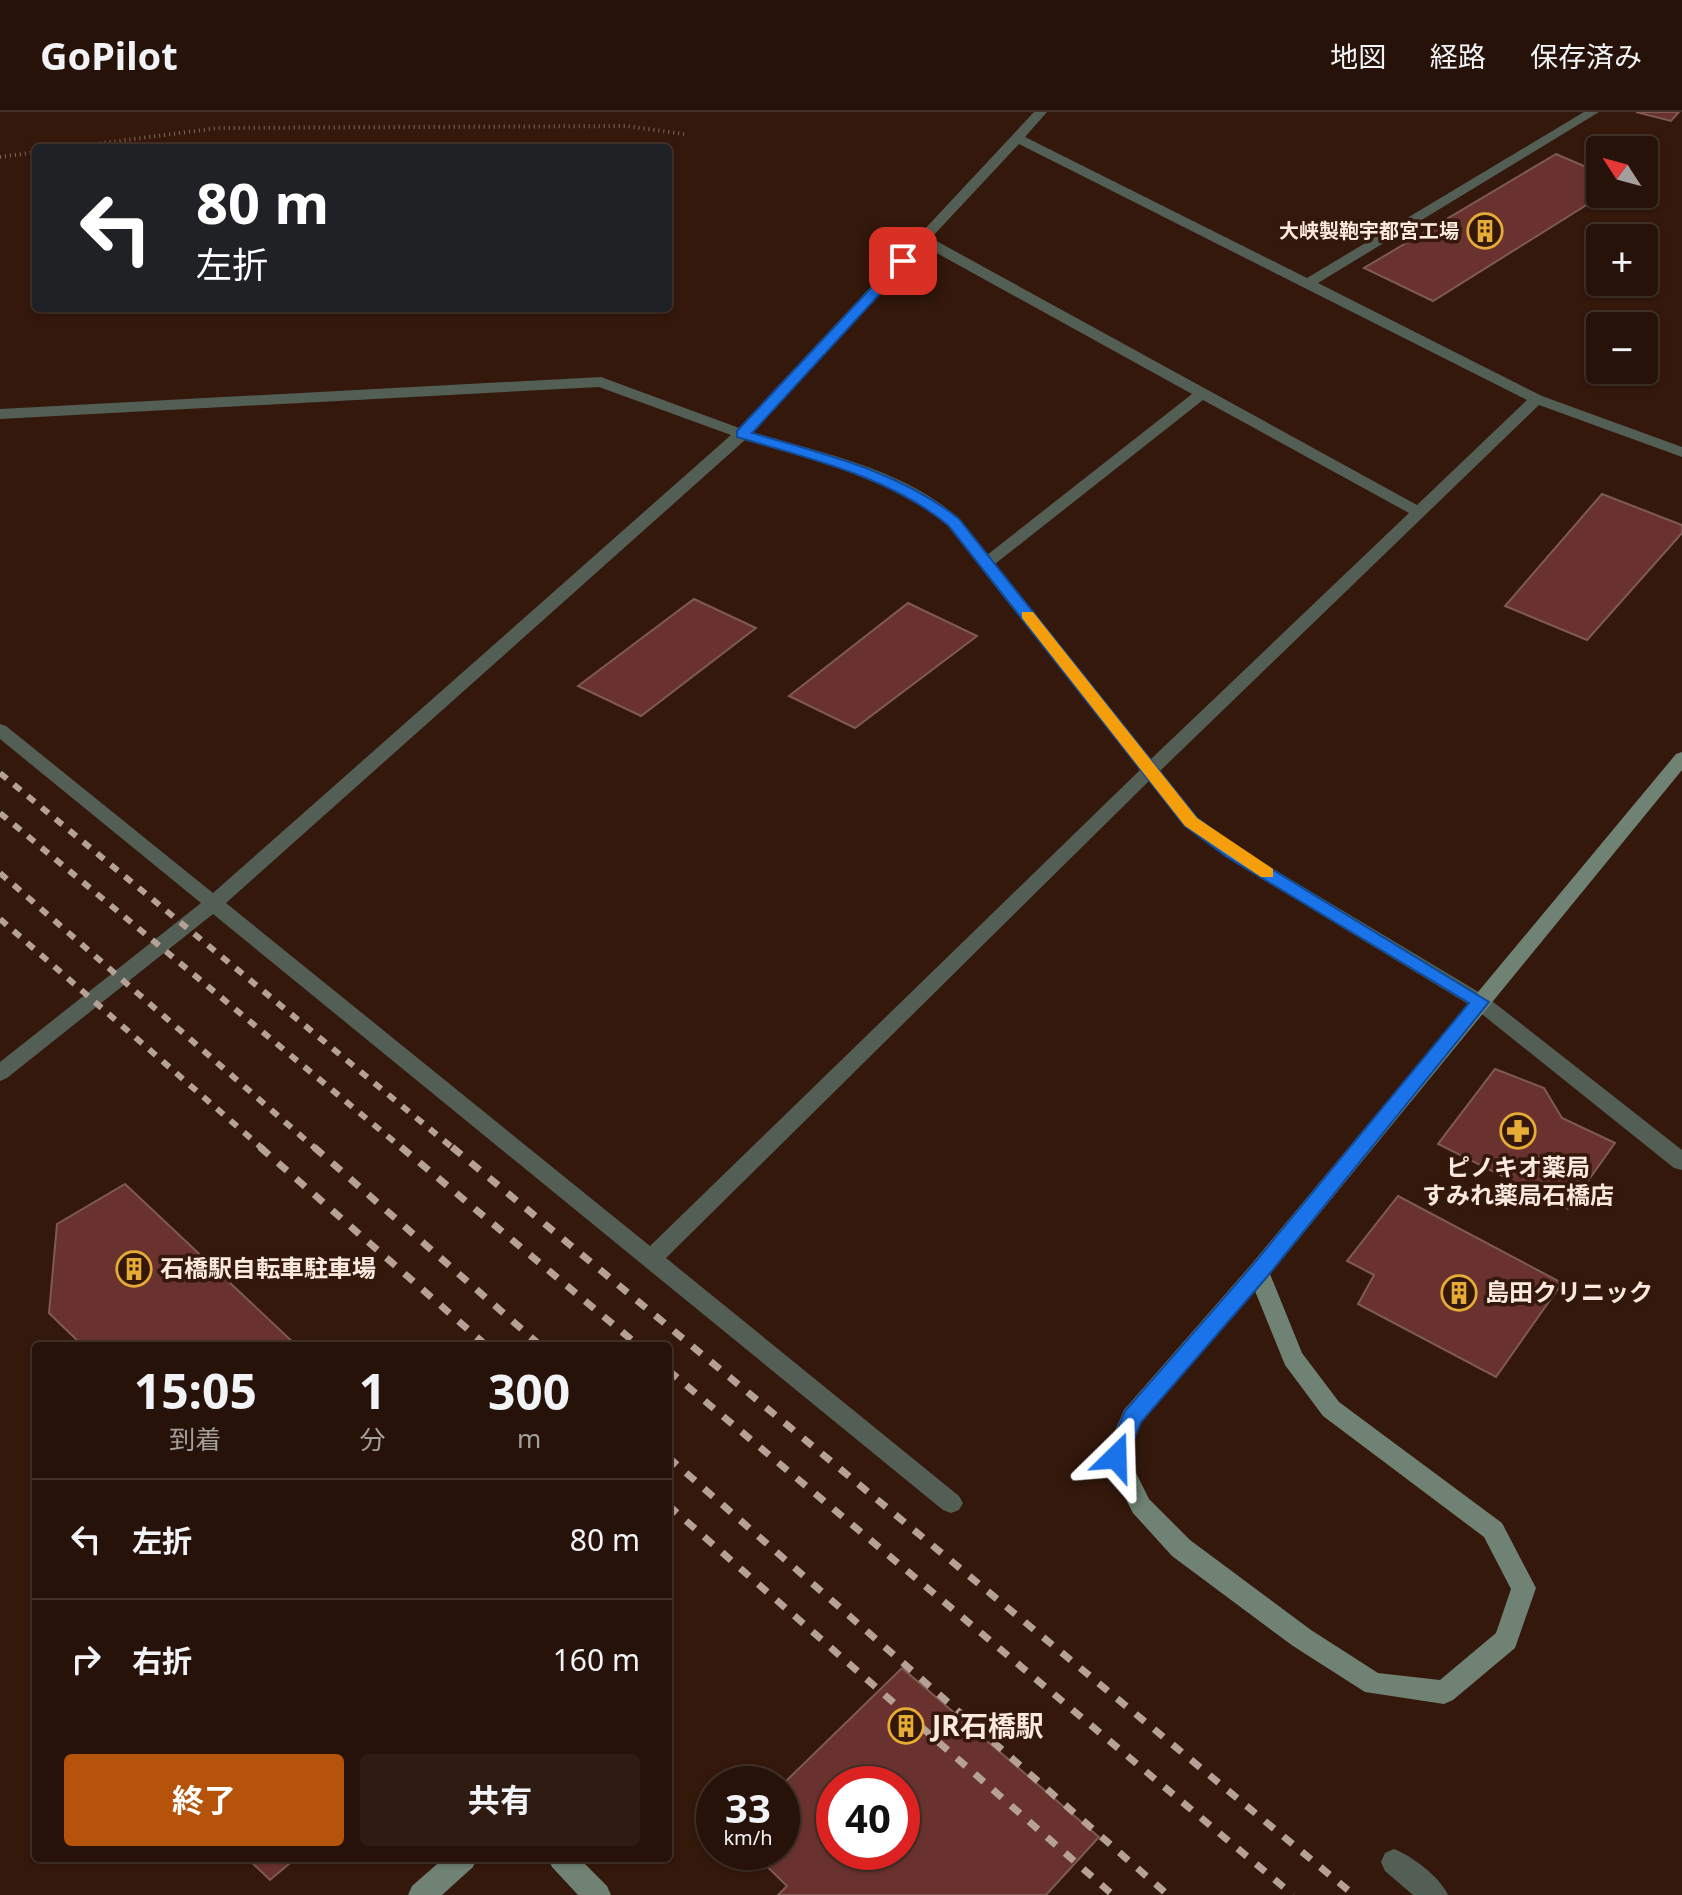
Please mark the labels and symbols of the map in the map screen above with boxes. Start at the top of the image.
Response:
north arrow [1586,136,1658,208]
building icon: 大峡製鞄宇都宮工場 [1466,212,1504,250]
place label: 大峡製鞄宇都宮工場 [1279,217,1459,244]
pin [869,227,937,295]
pharmacy icon: ピノキオ薬局 すみれ薬局石橋店 [1499,1112,1537,1150]
place label: ピノキオ薬局 すみれ薬局石橋店 [1422,1150,1614,1211]
building icon: 石橋駅自転車駐車場 [115,1250,153,1288]
place label: 石橋駅自転車駐車場 [160,1251,376,1284]
building icon: 島田クリニック [1440,1274,1478,1312]
place label: 島田クリニック [1485,1275,1653,1308]
position arrow [1074,1415,1158,1499]
place label: JR石橋駅 [929,1706,1044,1744]
building icon: JR石橋駅 [887,1707,925,1745]
speed limit sign: 40 [816,1766,920,1870]

